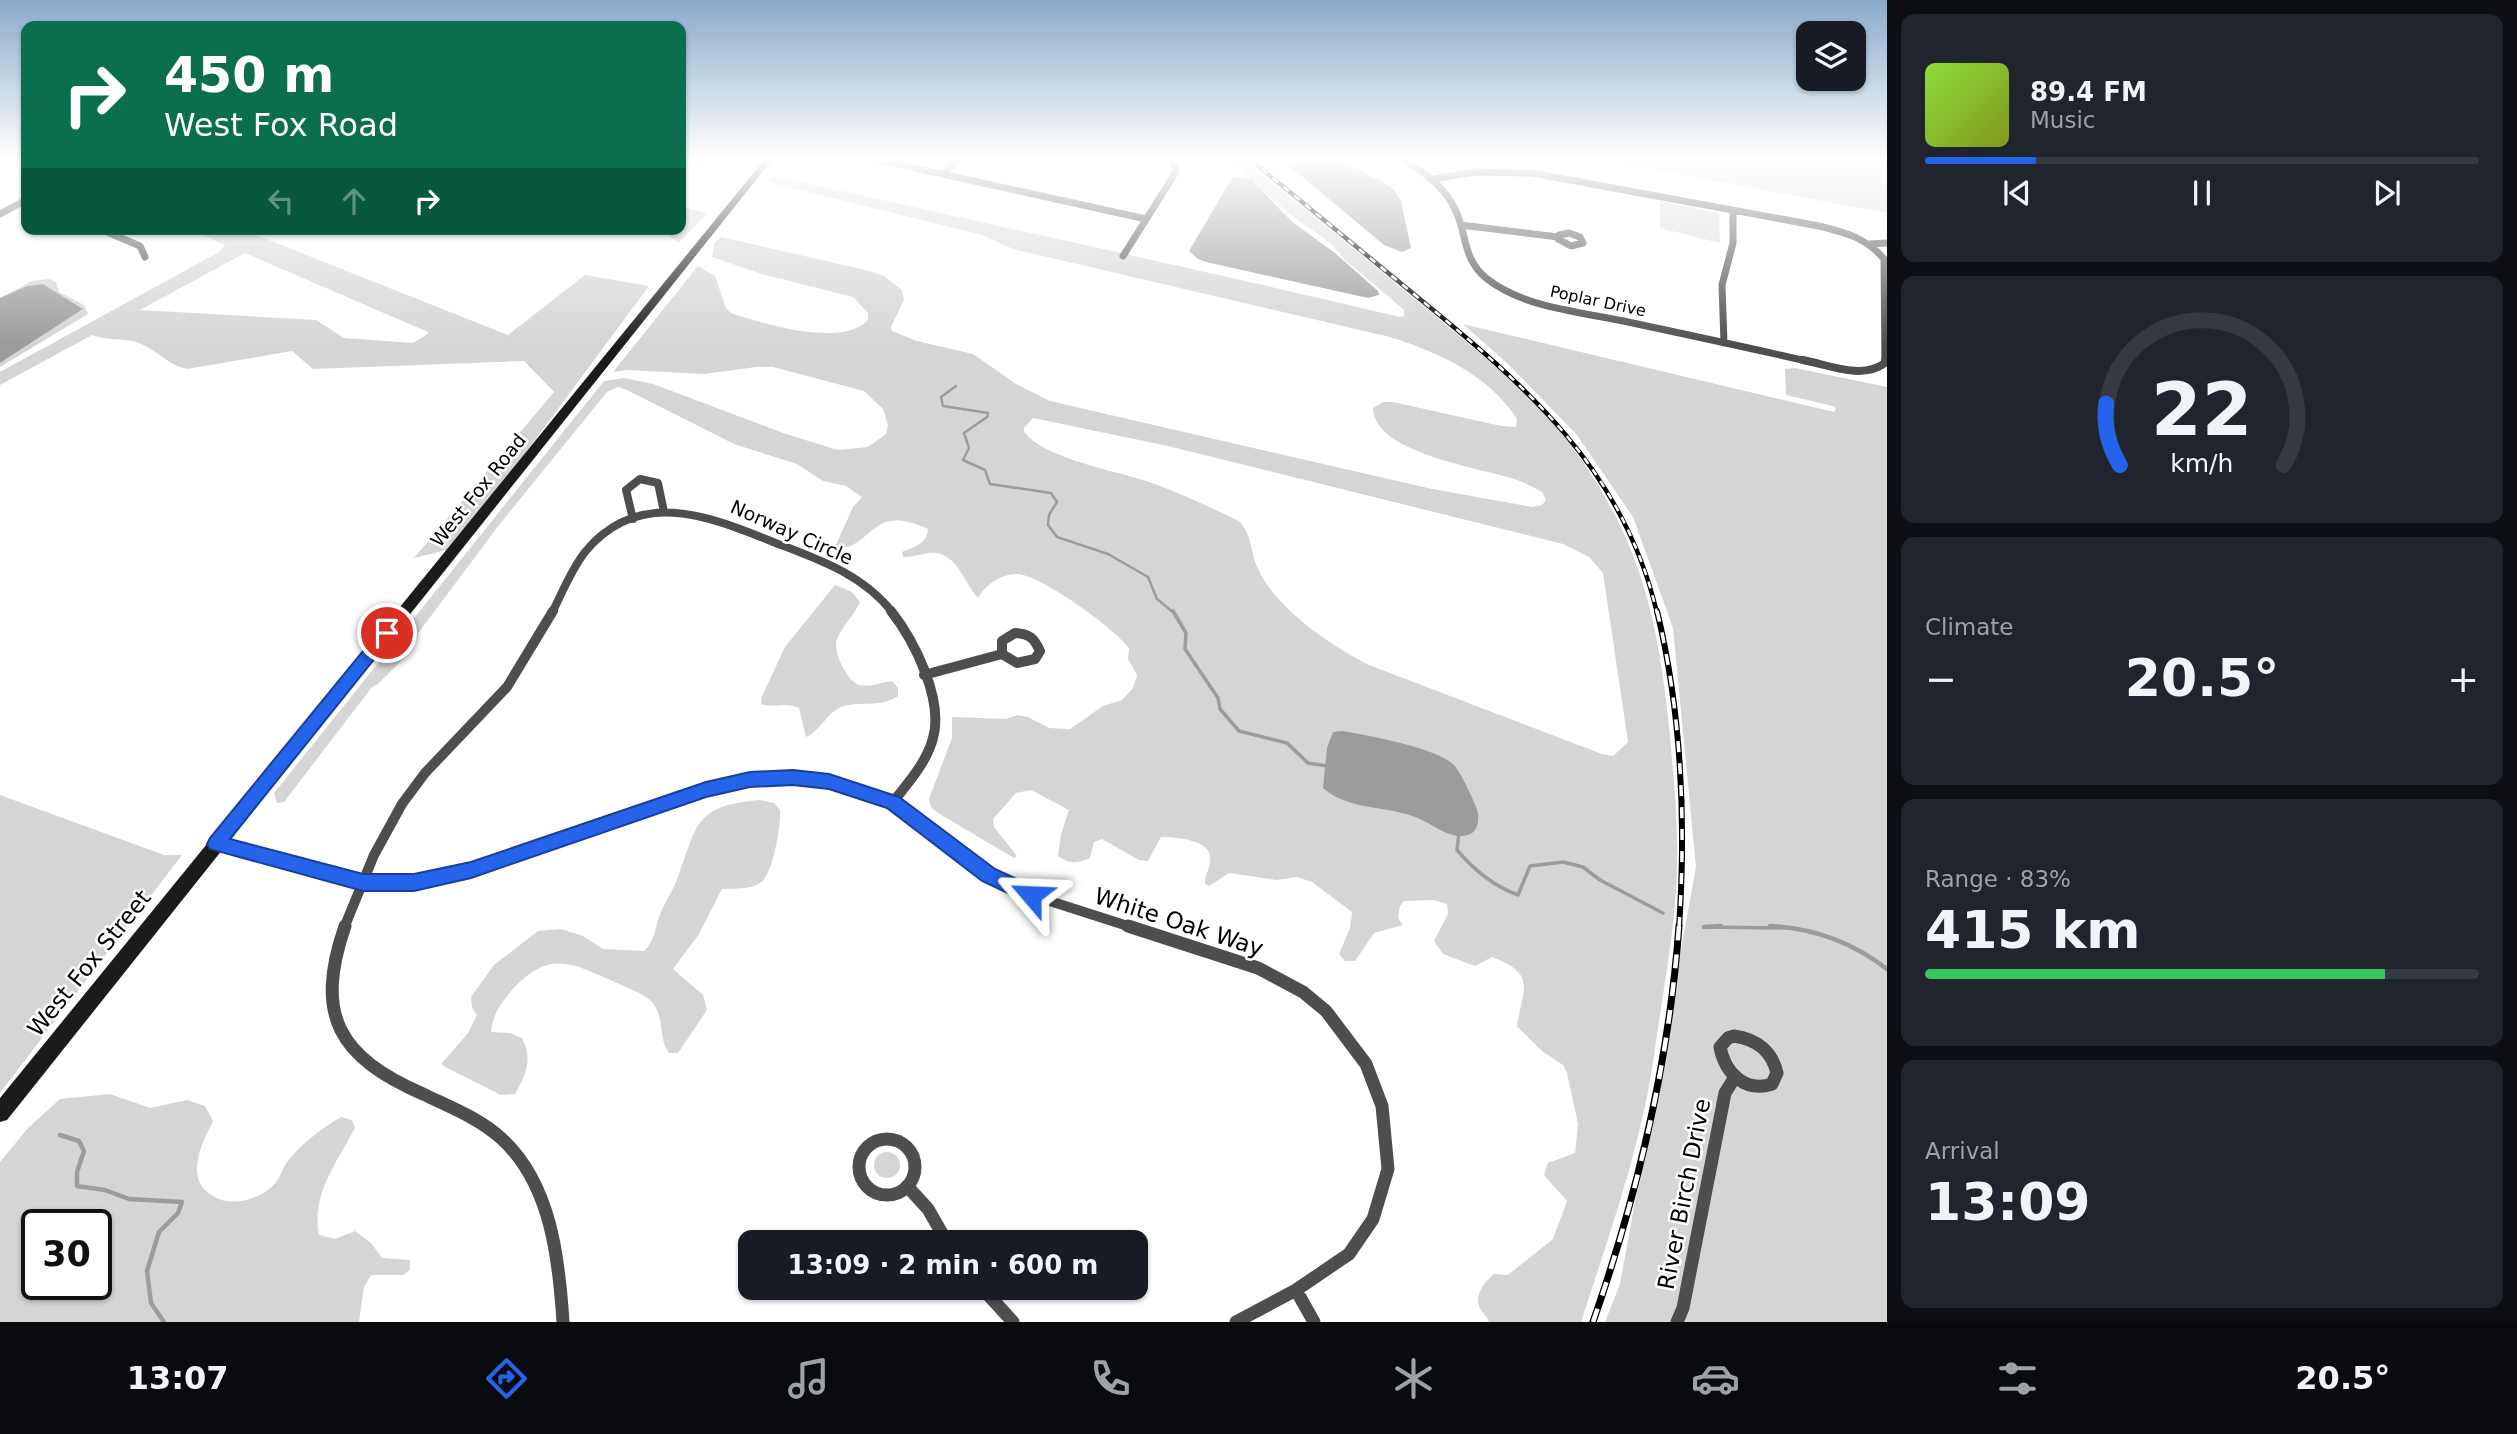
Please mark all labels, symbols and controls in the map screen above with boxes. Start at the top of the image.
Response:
map controls [1796,21,1866,91]
button: layers [1796,21,1866,91]
text: 450 m [164,47,334,104]
icon: right [49,49,140,140]
text: 89.4 FM [2030,77,2147,107]
text: West Fox Road [164,106,398,144]
text: Music [2030,107,2095,133]
icon: previous [1998,174,2036,212]
icon: pause [2183,174,2221,212]
icon: next [2368,174,2406,212]
icon: left [262,182,300,220]
icon: ahead [335,182,373,220]
icon: right [408,182,446,220]
street label: Poplar Drive [1548,282,1648,320]
text: 22 [2151,368,2253,453]
street label: West Fox Road [426,429,530,551]
text: km/h [2170,449,2234,478]
street label: Norway Circle [727,495,857,569]
pin [357,603,417,663]
icon: arrive [368,614,406,652]
text: Climate [1925,614,2014,640]
text: 20.5° [2125,648,2279,708]
text: − [1925,657,1957,701]
text: + [2447,657,2479,701]
position arrow [994,858,1068,932]
text: Range · 83% [1925,866,2071,892]
street label: White Oak Way [1091,882,1267,962]
street label: West Fox Street [22,885,156,1041]
text: 415 km [1925,900,2140,960]
street label: River Birch Drive [1653,1096,1715,1292]
text: Arrival [1925,1138,2000,1164]
text: 13:09 [1925,1172,2091,1232]
speed limit sign: 30 [21,1209,112,1300]
text: 13:09 · 2 min · 600 m [788,1250,1098,1280]
icon: directions [482,1354,531,1403]
icon: music [784,1354,833,1403]
icon: phone [1086,1354,1135,1403]
icon: climate [1389,1354,1438,1403]
icon: car [1691,1354,1740,1403]
icon: filters [1993,1354,2042,1403]
text: 13:07 [127,1359,228,1397]
text: 20.5° [2295,1359,2390,1397]

